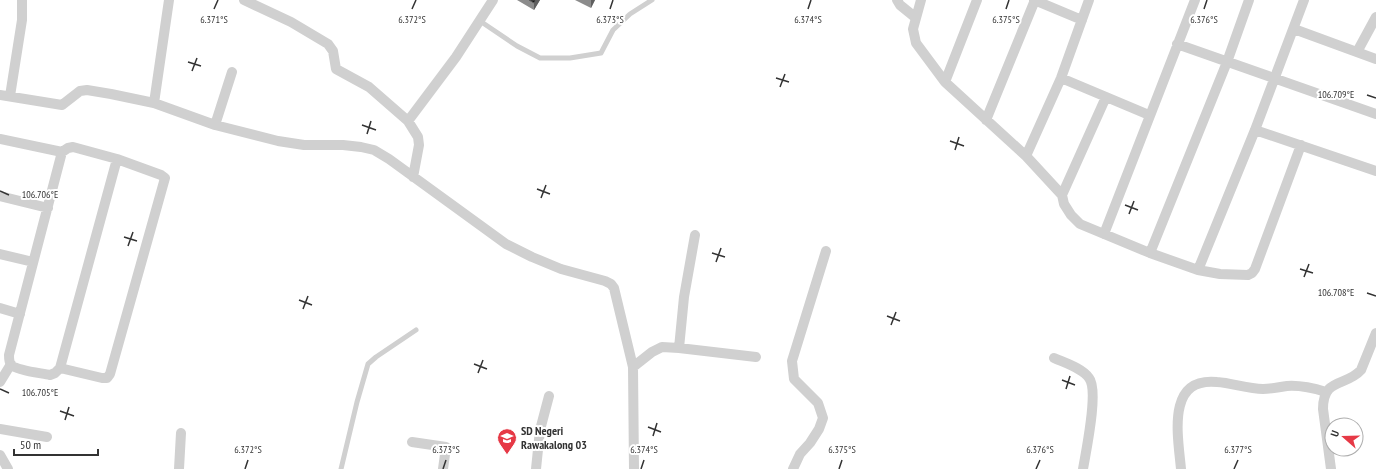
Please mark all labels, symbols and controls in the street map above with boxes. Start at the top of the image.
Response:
text: 6.371°S [200,13,228,26]
text: 6.372°S [398,13,426,26]
text: 6.373°S [596,13,624,26]
text: 6.374°S [794,13,822,26]
text: 6.375°S [992,13,1020,26]
text: 6.376°S [1190,13,1218,26]
text: 106.709°E [1318,88,1354,101]
text: 106.706°E [22,188,58,201]
text: 106.708°E [1318,286,1354,299]
text: 106.705°E [22,386,58,399]
north arrow [1324,417,1364,457]
place label: SD Negeri Rawakalong 03 [521,423,587,452]
school or university icon: SD Negeri Rawakalong 03 [496,427,518,455]
text: U [1327,428,1342,439]
scale bar [14,431,98,457]
text: 50 m [20,437,41,452]
text: 6.372°S [234,443,262,456]
text: 6.373°S [432,443,460,456]
text: 6.374°S [630,443,658,456]
text: 6.375°S [828,443,856,456]
text: 6.376°S [1026,443,1054,456]
text: 6.377°S [1224,443,1252,456]

